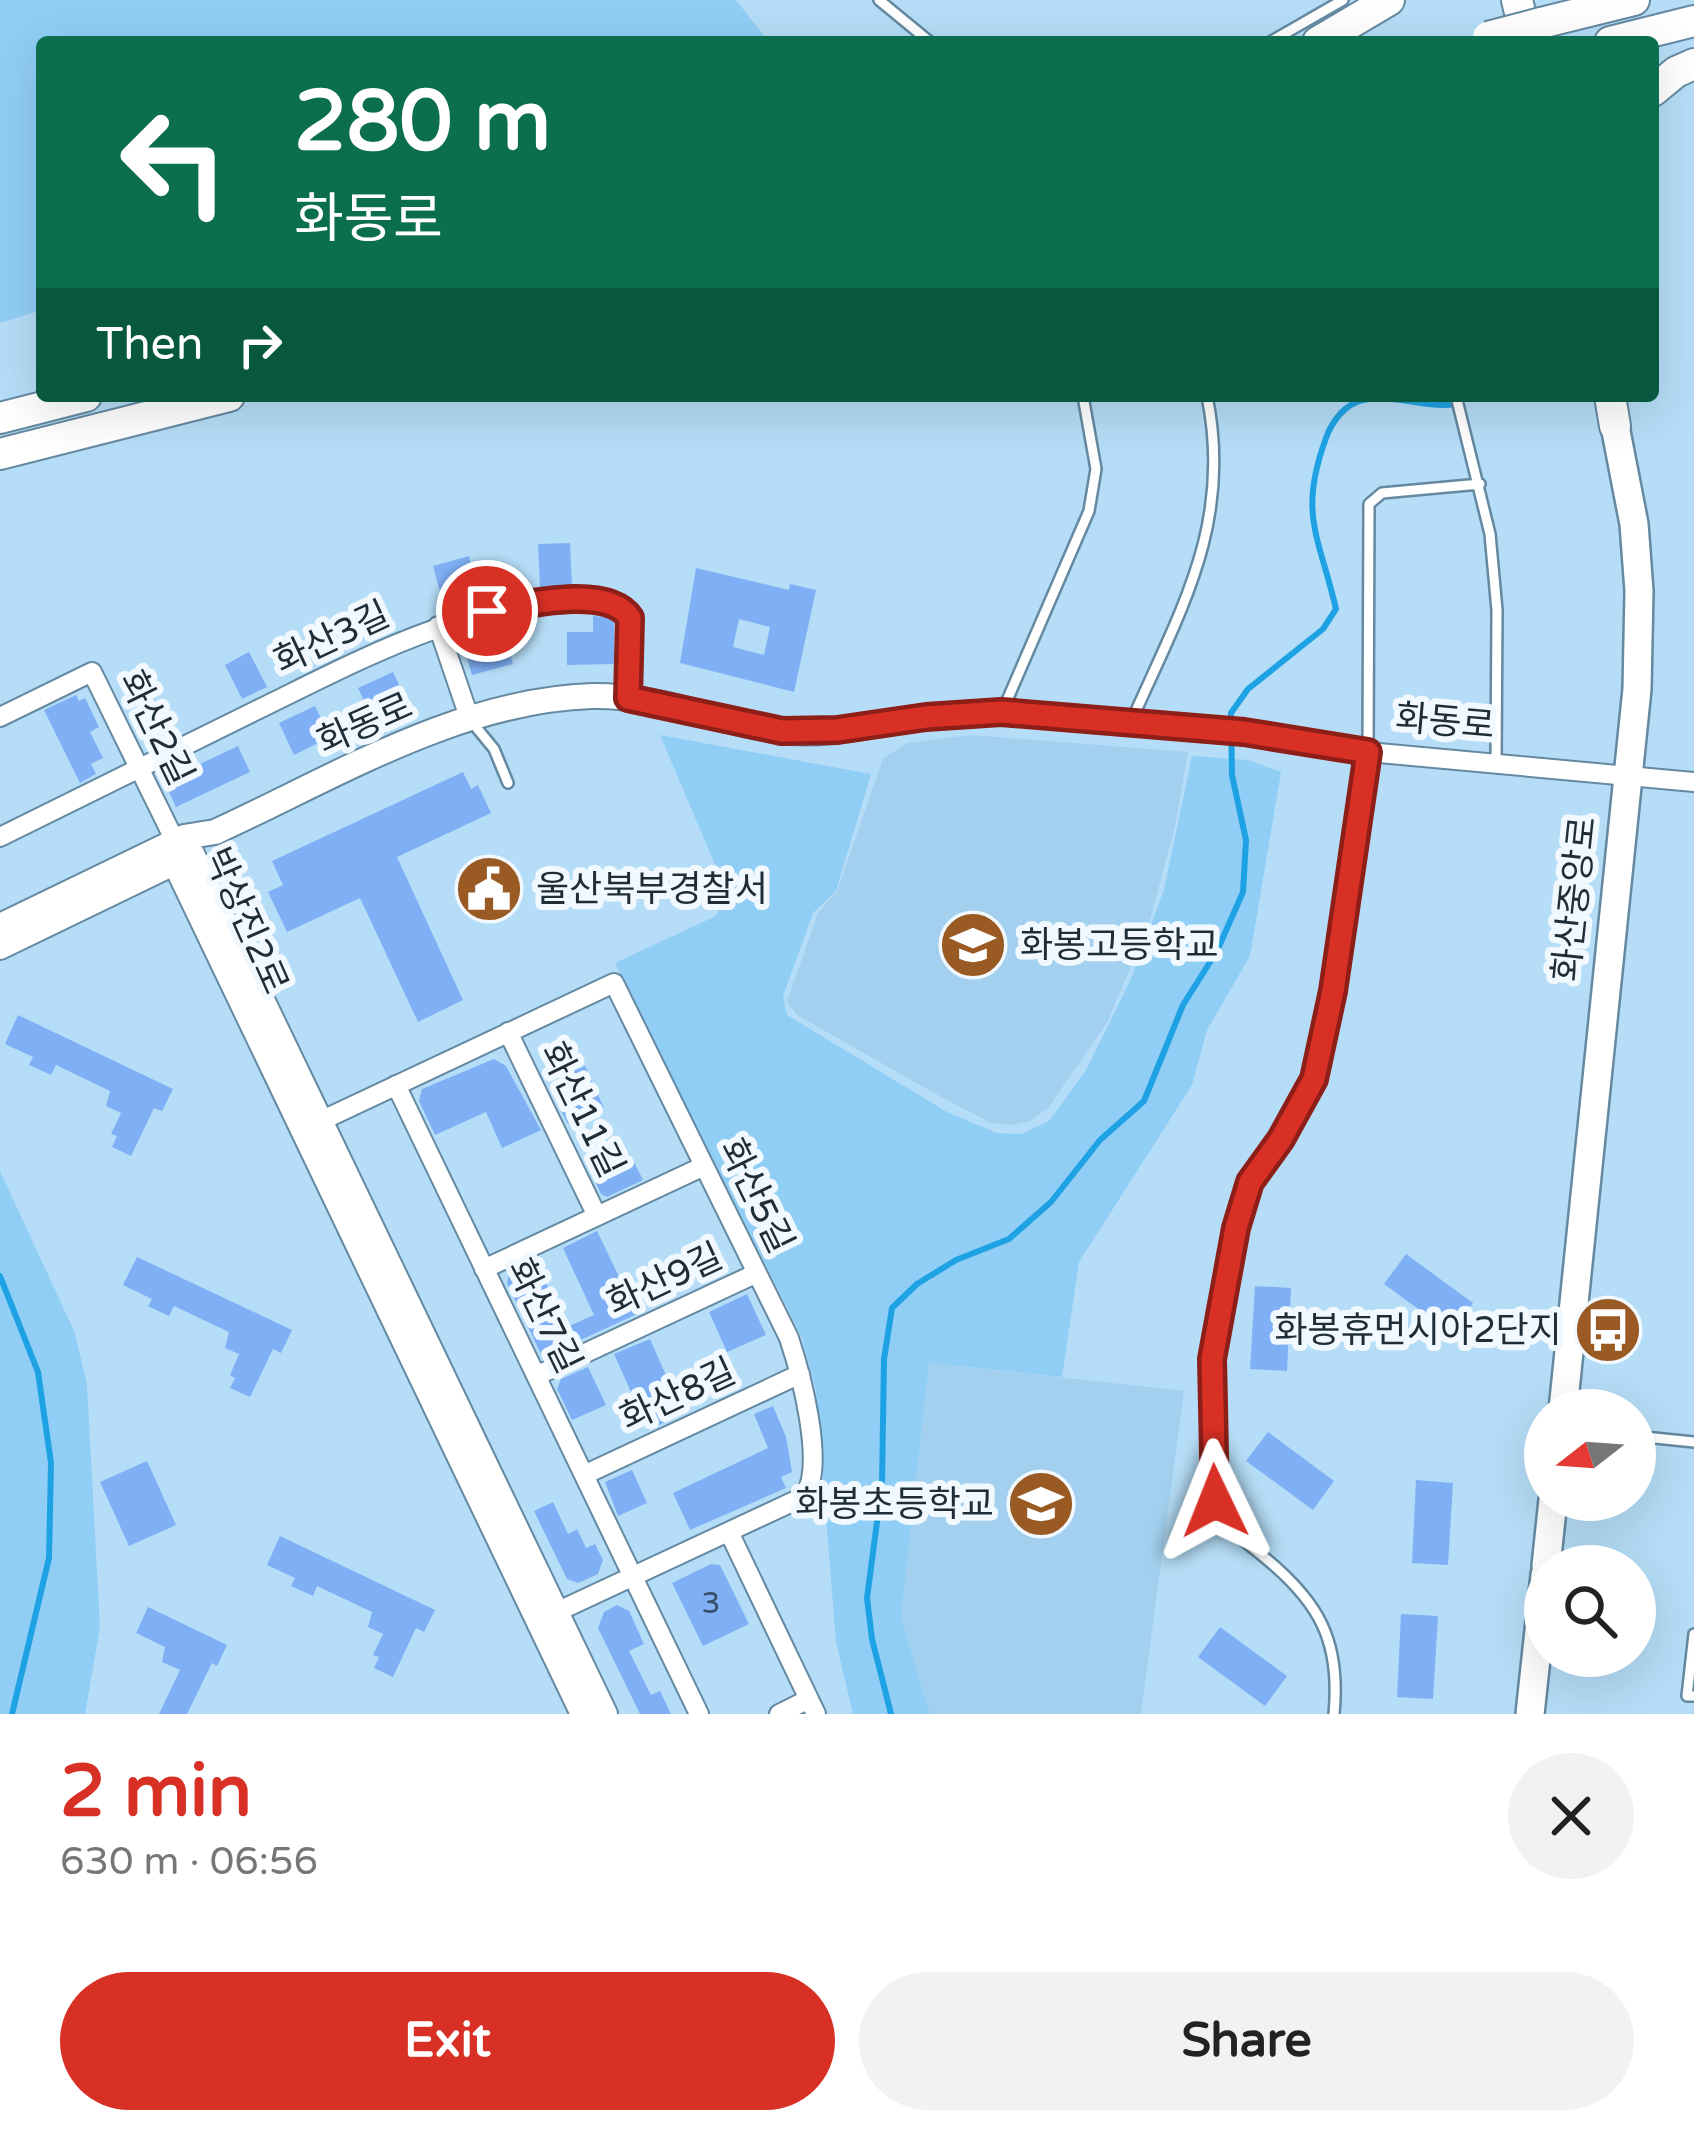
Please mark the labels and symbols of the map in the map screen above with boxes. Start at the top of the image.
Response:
pin [436,560,538,662]
street label: 화산3길 [268,593,396,683]
street label: 화산2길 [110,664,202,792]
street label: 화동로 [311,684,419,764]
street label: 화동로 [1394,696,1496,748]
street label: 화산중앙로 [1545,814,1605,984]
street label: 박상진2로 [195,841,297,1001]
public building icon: 울산북부경찰서 [454,854,524,924]
place label: 울산북부경찰서 [536,868,768,911]
school or university icon: 화봉고등학교 [938,910,1008,980]
place label: 화봉고등학교 [1020,924,1219,967]
street label: 화산11길 [531,1036,633,1184]
street label: 화산5길 [710,1132,802,1260]
street label: 화산9길 [601,1235,729,1325]
street label: 화산7길 [498,1252,590,1380]
bus stop icon: 화봉휴먼시아2단지 [1573,1295,1643,1365]
place label: 화봉휴먼시아2단지 [1274,1309,1562,1352]
street label: 화산8길 [614,1350,742,1440]
north arrow [1524,1389,1656,1521]
position arrow [1152,1438,1278,1564]
school or university icon: 화봉초등학교 [1006,1469,1076,1539]
place label: 화봉초등학교 [795,1483,994,1526]
house number: 3 [702,1585,720,1622]

